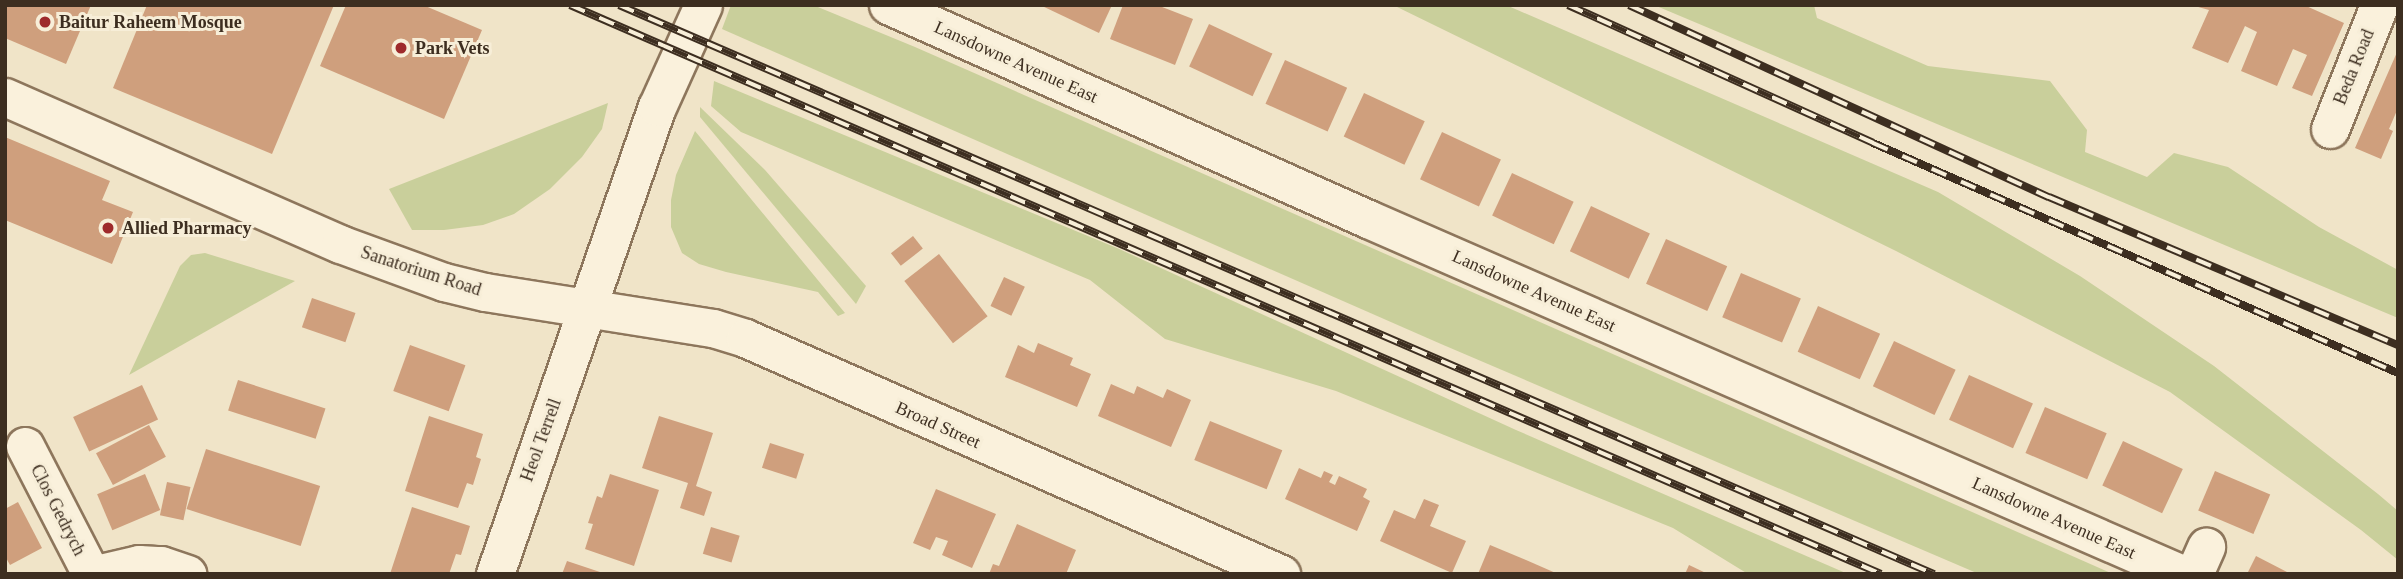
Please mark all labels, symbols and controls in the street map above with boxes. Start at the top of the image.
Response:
place label: Baitur Raheem Mosque [59,11,242,33]
marker: Baitur Raheem Mosque [37,14,53,30]
street label: Lansdowne Avenue East [930,16,1102,108]
street label: Beda Road [2329,26,2379,108]
place label: Park Vets [415,37,490,59]
marker: Park Vets [393,40,409,56]
place label: Allied Pharmacy [122,217,251,239]
marker: Allied Pharmacy [100,220,116,236]
street label: Sanatorium Road [358,241,484,301]
street label: Lansdowne Avenue East [1448,245,1620,337]
street label: Heol Terrell [516,395,566,485]
street label: Broad Street [892,397,984,453]
street label: Clos Gedrych [26,461,90,559]
street label: Lansdowne Avenue East [1968,472,2140,564]

